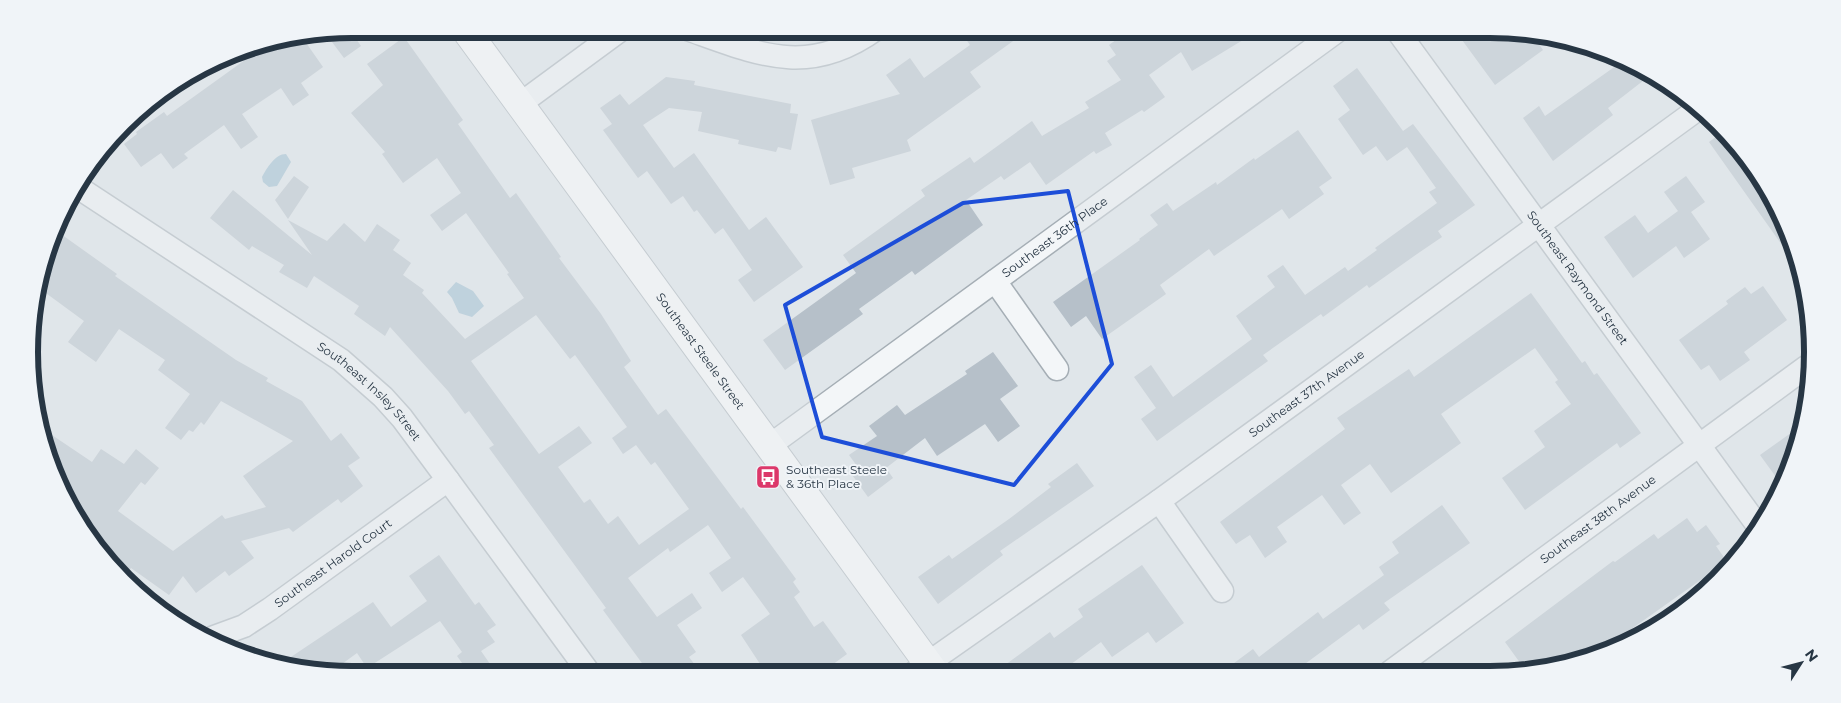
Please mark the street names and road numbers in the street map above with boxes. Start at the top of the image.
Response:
street label: Southeast 36th Place [999,193,1110,280]
street label: Southeast Raymond Street [1524,208,1632,348]
street label: Southeast Steele Street [653,290,748,412]
street label: Southeast Insley Street [315,338,424,444]
street label: Southeast 37th Avenue [1246,346,1367,440]
street label: Southeast 38th Avenue [1537,472,1659,566]
street label: Southeast Harold Court [271,515,395,610]

